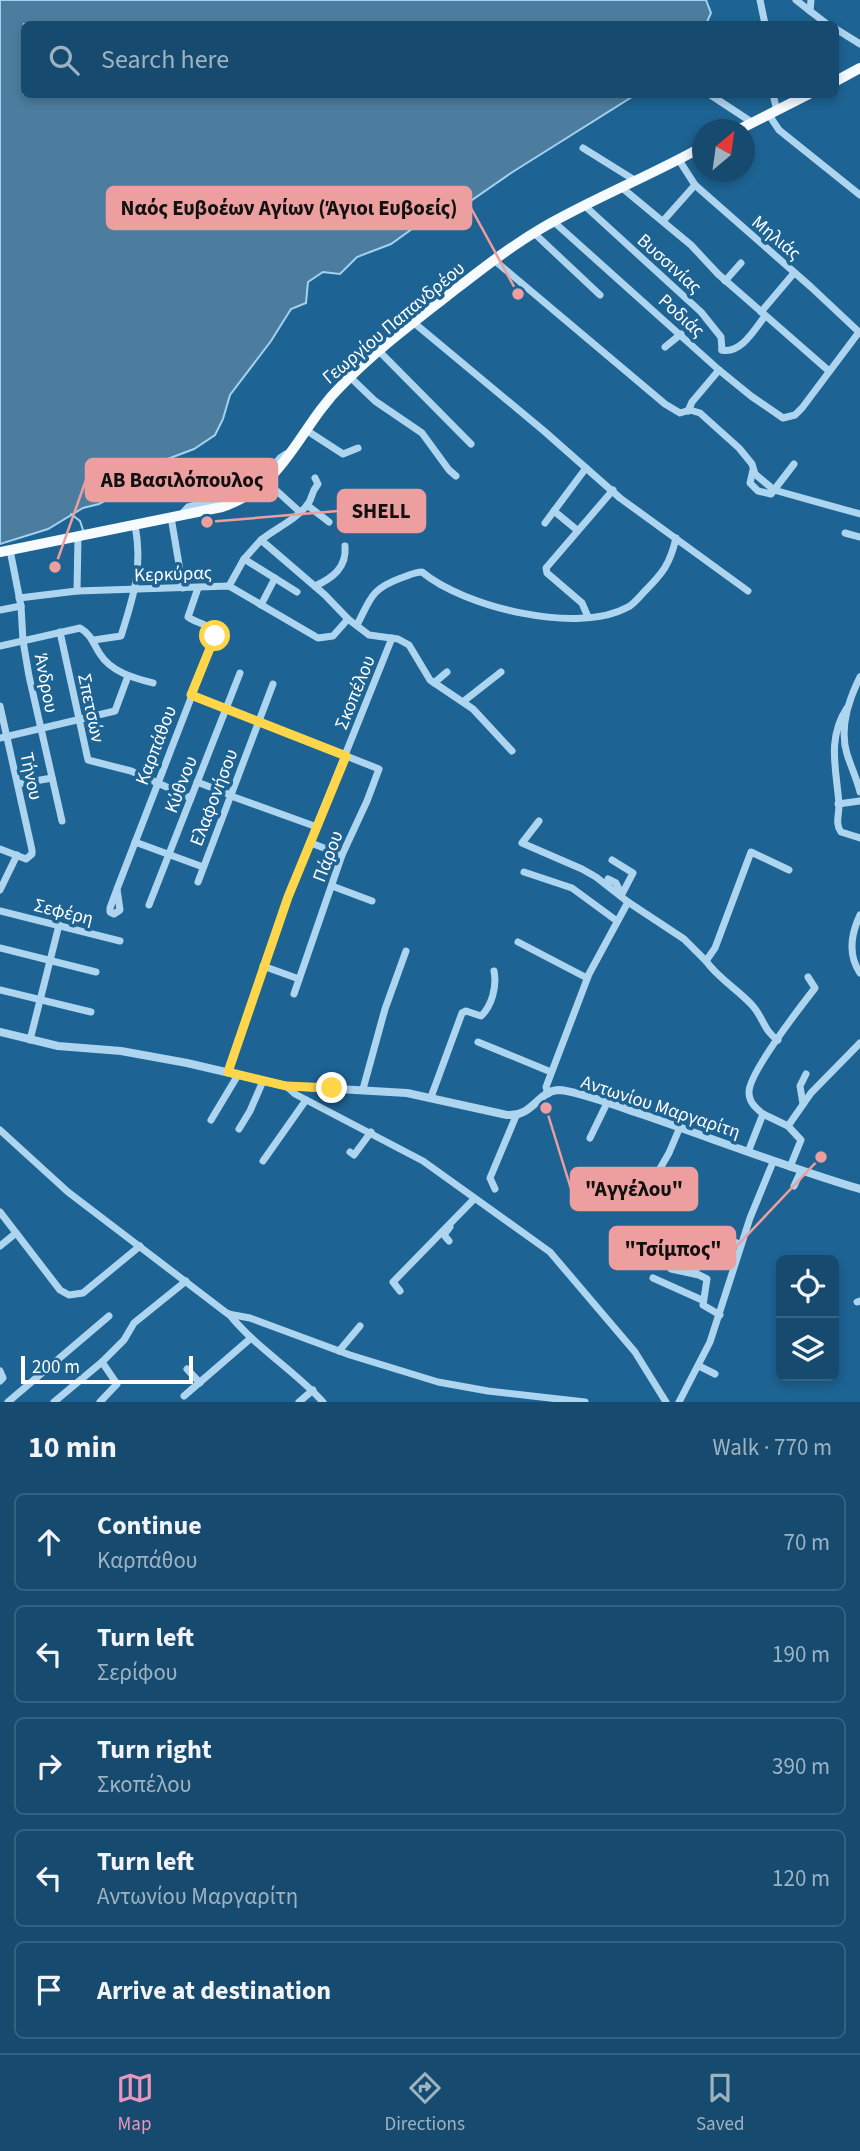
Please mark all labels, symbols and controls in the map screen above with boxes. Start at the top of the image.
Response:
search box [21,21,839,98]
icon: search [45,41,83,79]
text: Search here [101,41,229,78]
north arrow [692,119,755,182]
callout: Ναός Ευβοέων Αγίων (Άγιοι Ευβοείς) [107,187,471,229]
text: Ναός Ευβοέων Αγίων (Άγιοι Ευβοείς) [121,193,457,223]
street label: Μηλιάς [745,209,807,267]
street label: Βυσσινίας [631,228,707,301]
street label: Γεωργίου Παπανδρέου [317,255,471,391]
street label: Ροδιάς [652,288,710,344]
callout: ΑΒ Βασιλόπουλος [86,459,277,501]
text: ΑΒ Βασιλόπουλος [100,465,264,495]
callout: SHELL [338,490,425,532]
text: SHELL [351,496,411,526]
street label: Κερκύρας [134,560,213,589]
route start [199,620,230,651]
street label: Άνδρου [27,651,64,715]
street label: Σκοπέλου [328,651,383,734]
street label: Σπετσών [70,671,111,745]
street label: Καρπάθου [129,702,184,789]
street label: Ελαφονήσου [184,745,245,850]
street label: Τήνου [12,750,49,803]
street label: Κύθνου [158,752,205,817]
street label: Πάρου [306,827,351,886]
street label: Σεφέρη [31,892,96,933]
street label: Αντωνίου Μαργαρίτη [577,1069,744,1146]
route end [316,1072,347,1103]
callout: "Αγγέλου" [571,1168,697,1210]
text: "Αγγέλου" [585,1174,683,1204]
callout: "Τσίμπος" [610,1227,735,1269]
text: "Τσίμπος" [624,1234,722,1264]
map controls [776,1255,839,1381]
button: locate [776,1255,839,1318]
button: layers [776,1318,839,1381]
scale bar [21,1353,192,1385]
text: 200 m [32,1354,80,1381]
text: 10 min [28,1426,117,1469]
text: Walk · 770 m [713,1431,832,1464]
text: Continue [97,1507,202,1544]
icon: ahead [30,1523,68,1561]
text: 70 m [783,1526,830,1559]
text: Καρπάθου [97,1544,198,1577]
text: Turn left [97,1619,194,1656]
icon: left [30,1635,68,1673]
text: 190 m [772,1638,830,1671]
text: Σερίφου [97,1656,177,1689]
text: Turn right [97,1731,212,1768]
icon: right [30,1747,68,1785]
text: 390 m [772,1750,830,1783]
text: Σκοπέλου [97,1768,191,1801]
text: Turn left [97,1843,194,1880]
icon: left [30,1859,68,1897]
text: 120 m [772,1862,830,1895]
text: Αντωνίου Μαργαρίτη [97,1880,298,1913]
icon: arrive [30,1971,68,2009]
text: Arrive at destination [97,1972,331,2009]
tab: Map [116,2069,154,2138]
tab: Directions [385,2069,465,2138]
tab: Saved [696,2069,744,2138]

